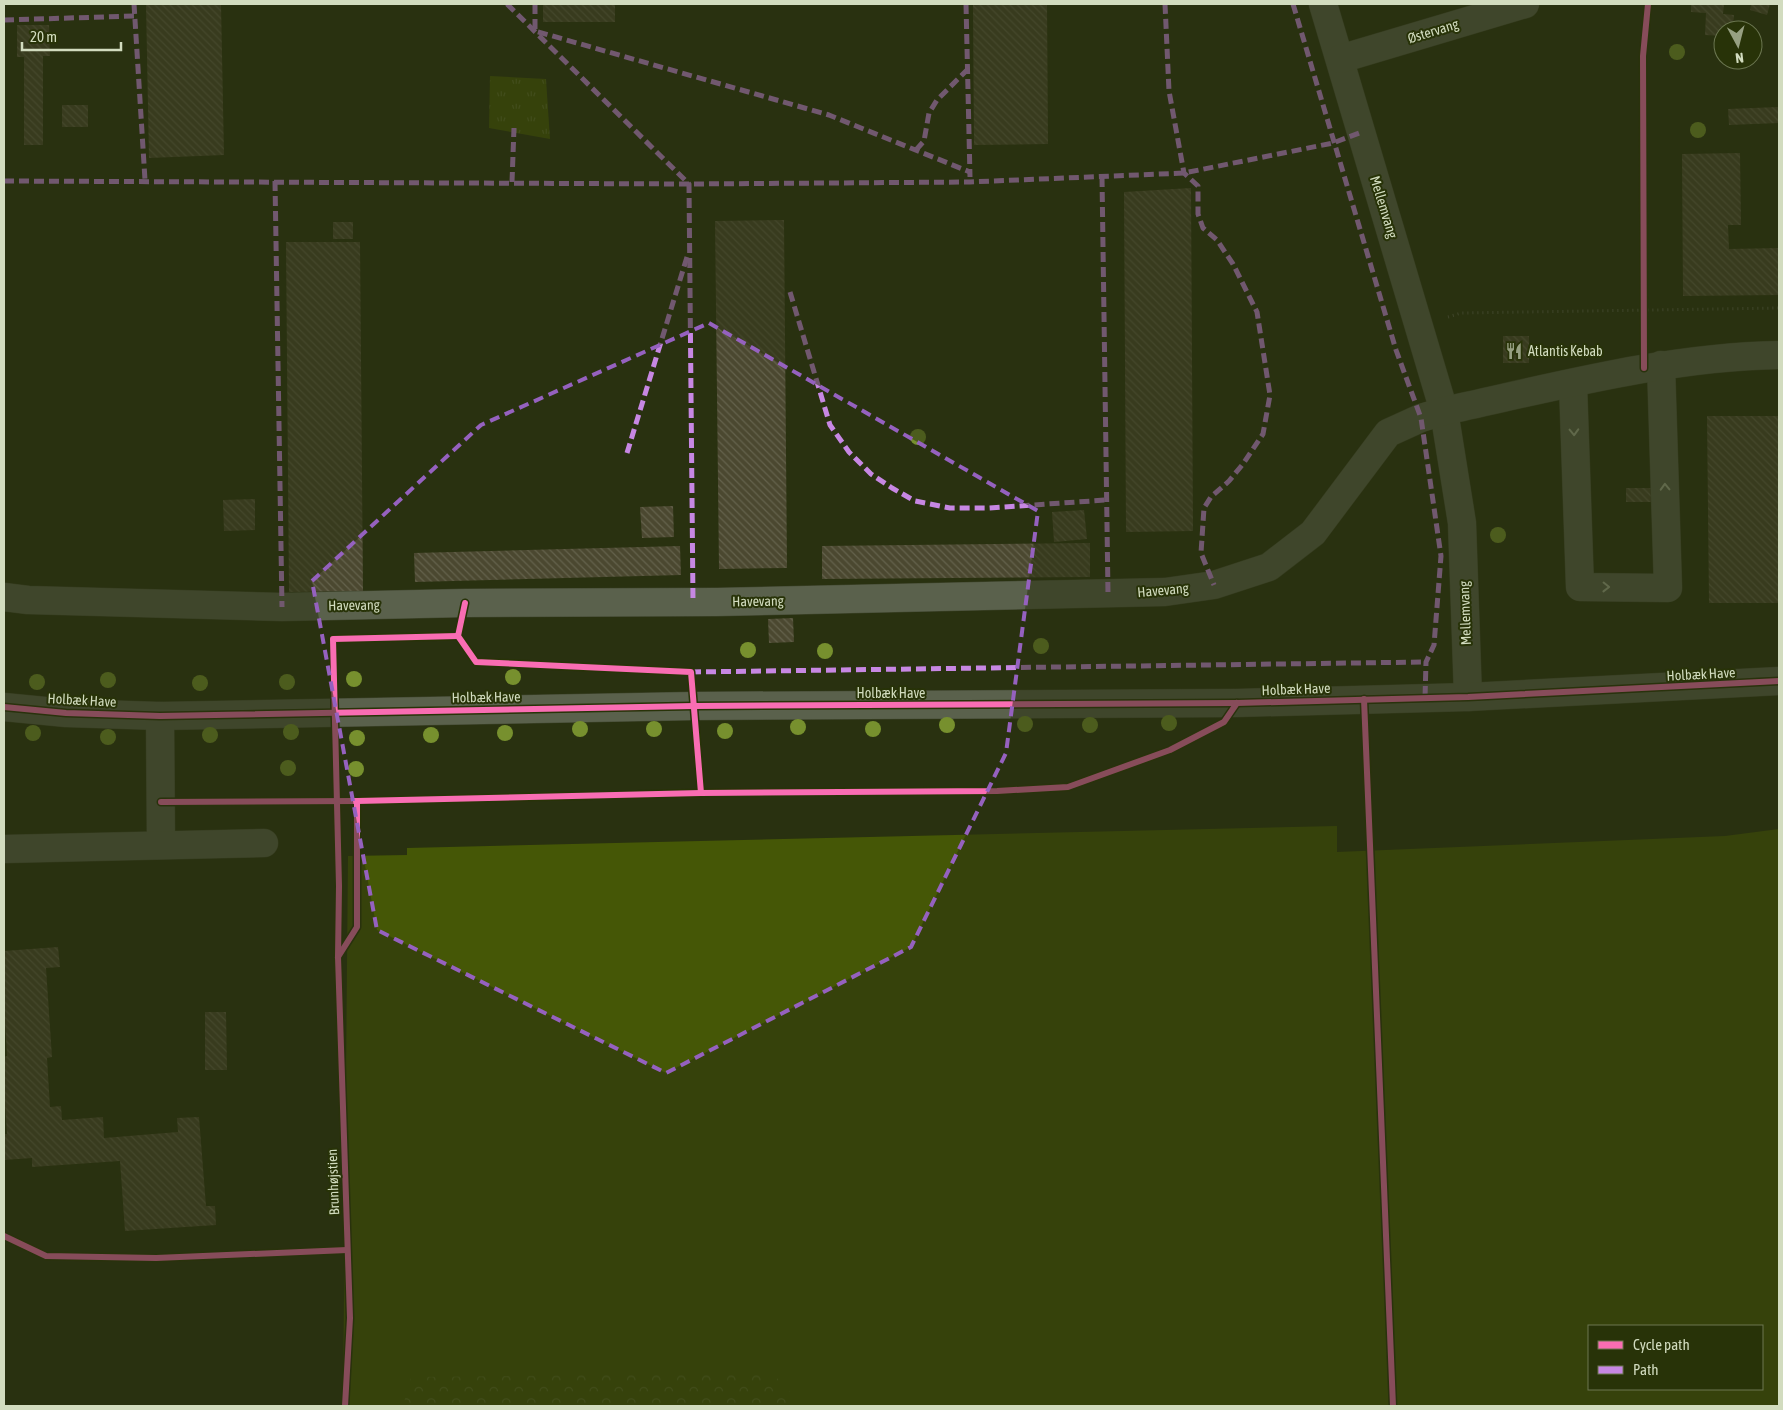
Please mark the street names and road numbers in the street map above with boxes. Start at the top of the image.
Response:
street label: Østervang [1406,16,1460,46]
street label: Mellemvang [1367,174,1401,240]
street label: Havevang [1137,580,1189,600]
street label: Mellemvang [1456,581,1474,645]
street label: Havevang [732,593,784,609]
street label: Havevang [328,597,380,613]
street label: Holbæk Have [1666,664,1736,684]
street label: Holbæk Have [1261,680,1331,698]
street label: Holbæk Have [857,685,925,701]
street label: Holbæk Have [451,688,521,706]
street label: Holbæk Have [47,690,117,710]
street label: Brunhøjstien [324,1149,342,1215]

